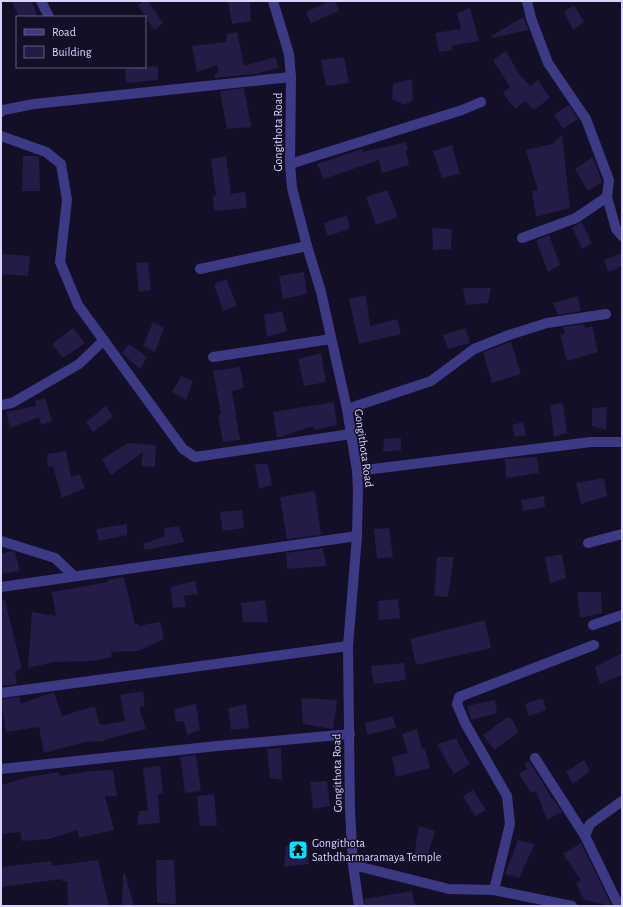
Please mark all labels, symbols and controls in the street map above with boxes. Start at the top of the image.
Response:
legend [16,16,146,68]
text: Road [52,26,76,38]
text: Building [52,46,92,58]
street label: Gongithota Road [272,93,284,171]
street label: Gongithota Road [353,408,375,488]
street label: Gongithota Road [330,733,344,813]
place label: Gongithota Sathdharmaramaya Temple [312,837,441,864]
temple icon: Gongithota Sathdharmaramaya Temple [287,839,309,861]

